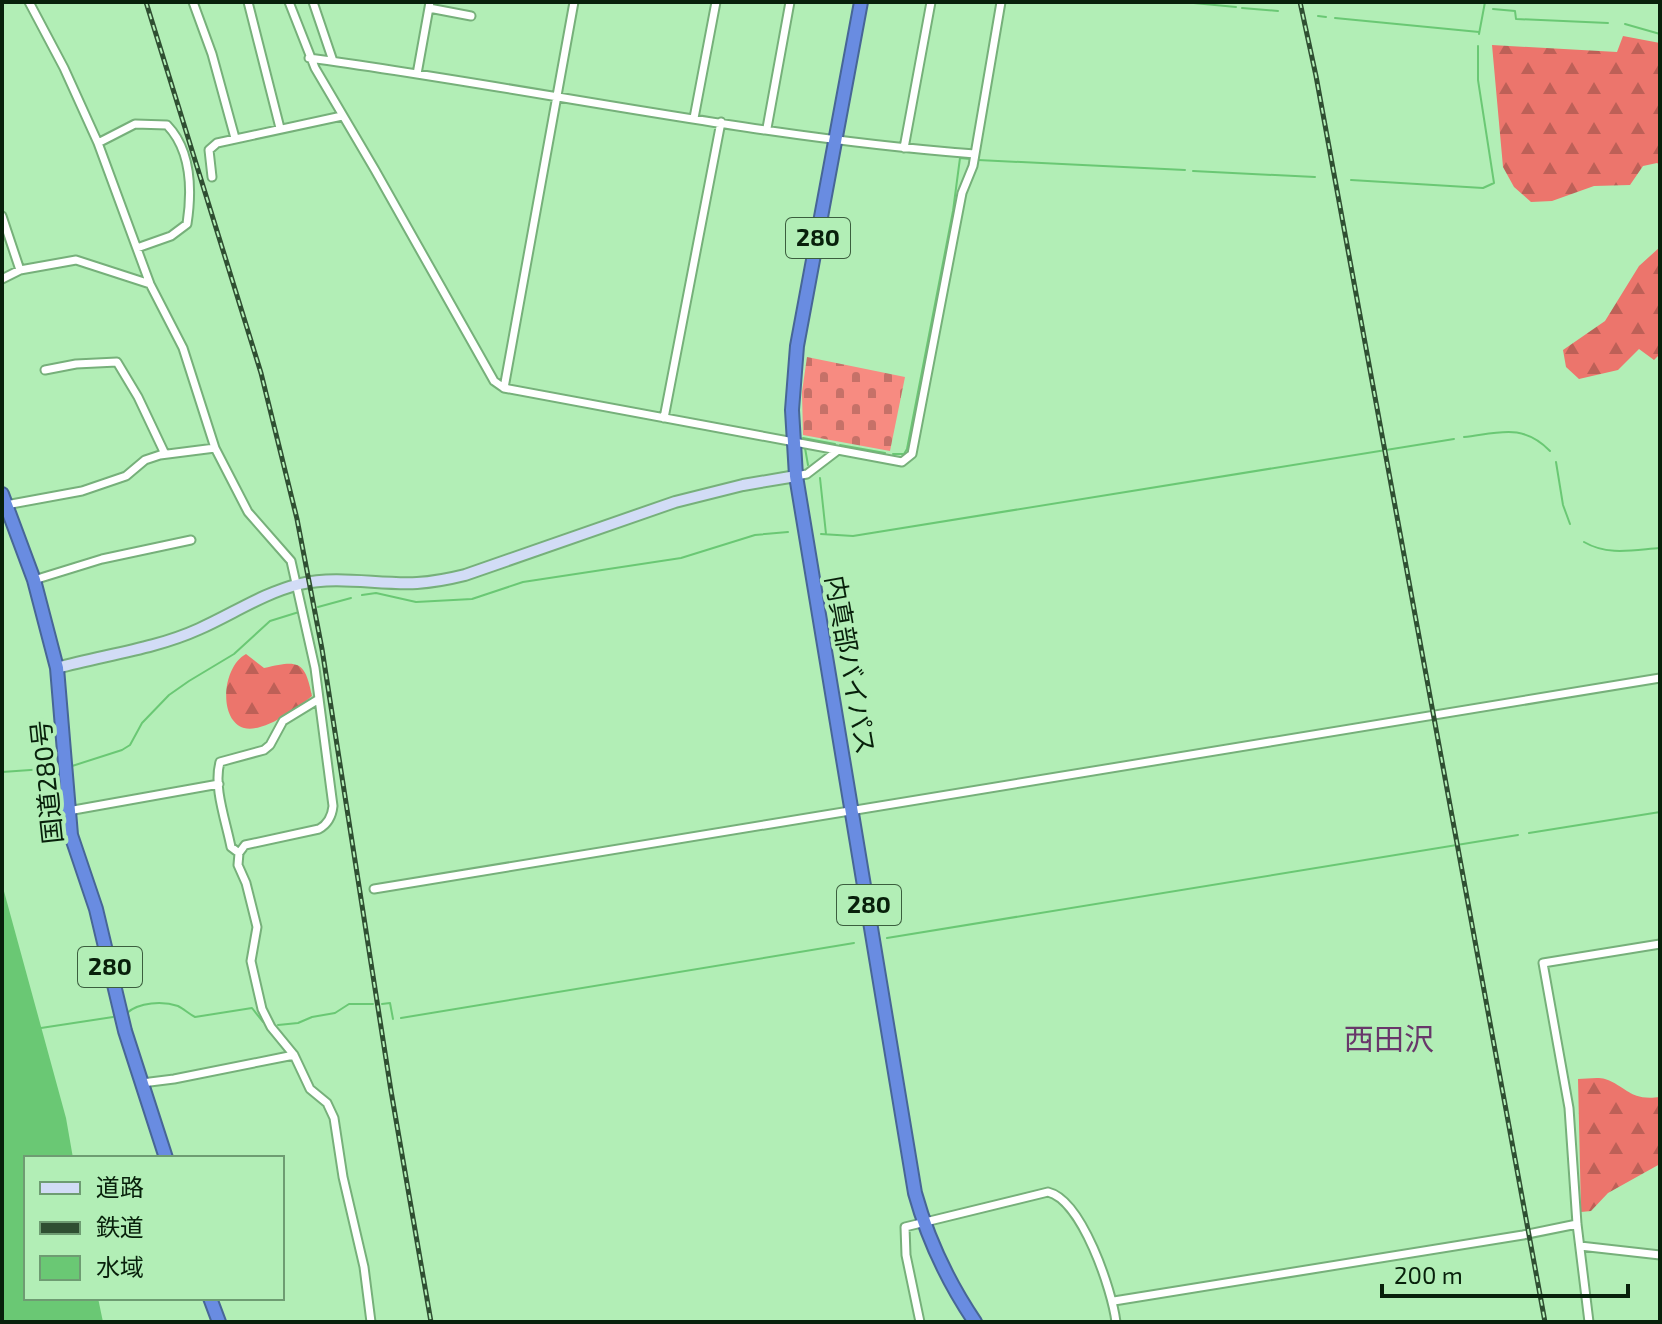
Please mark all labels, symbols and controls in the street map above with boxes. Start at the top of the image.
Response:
road number: 280 [786,218,850,258]
street label: 内真部バイパス [820,573,882,757]
street label: 国道280号 [24,719,67,845]
road number: 280 [837,885,901,925]
road number: 280 [78,947,142,987]
district label: 西田沢 [1344,1020,1434,1056]
legend [24,1156,284,1300]
text: 道路 [96,1172,144,1201]
text: 鉄道 [96,1212,144,1241]
scale bar [1382,1248,1628,1298]
text: 水域 [96,1252,144,1281]
text: 200 m [1394,1260,1463,1289]

